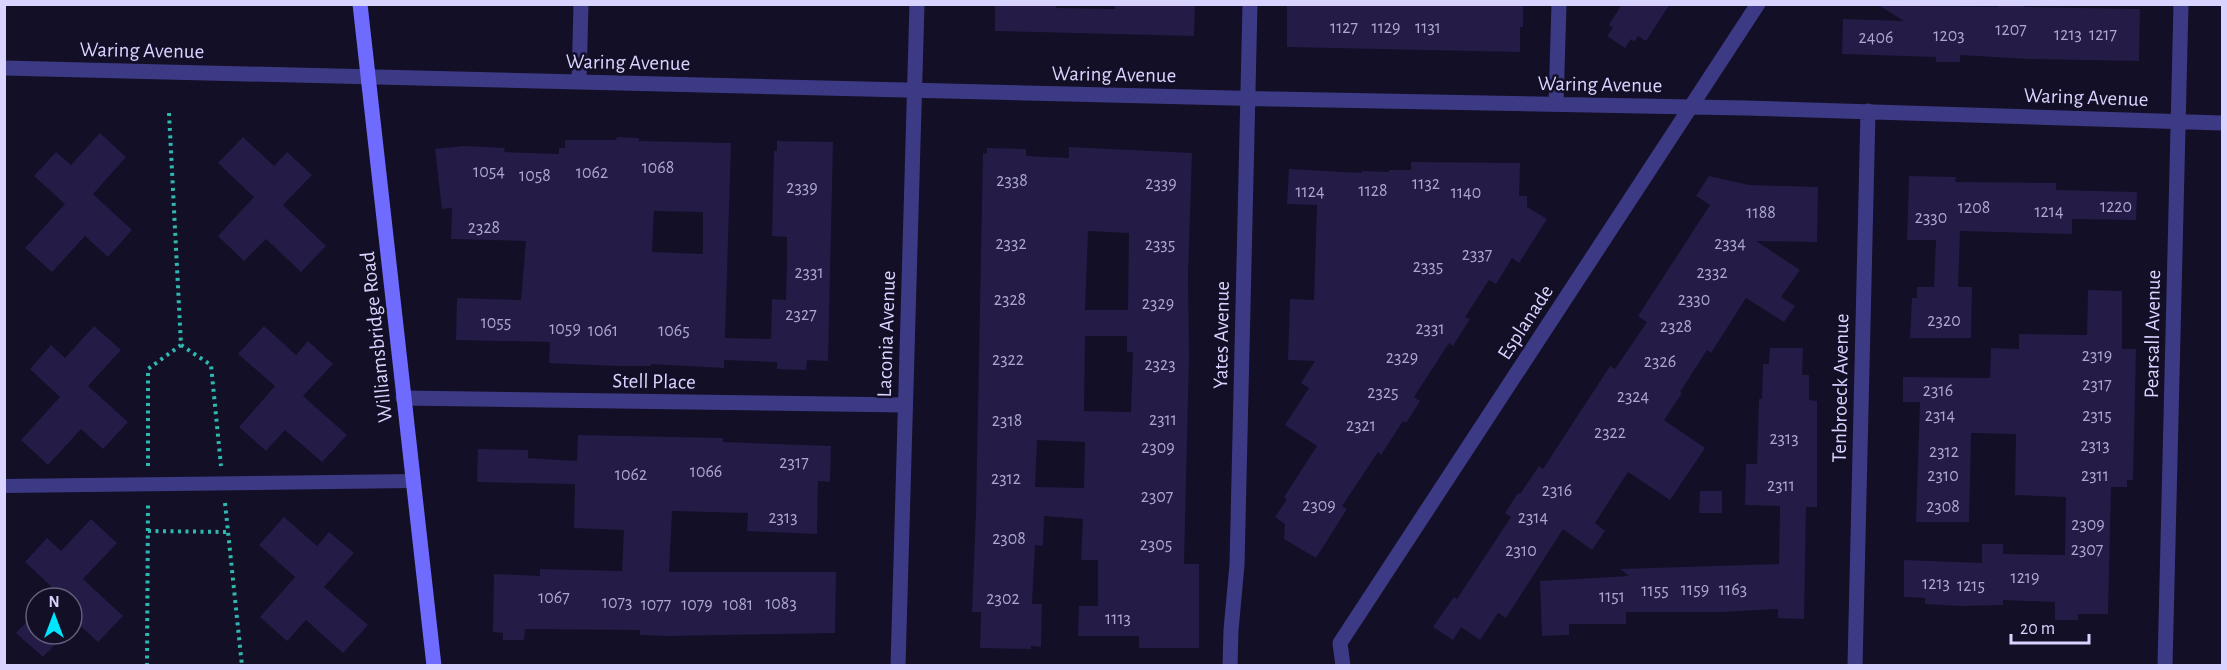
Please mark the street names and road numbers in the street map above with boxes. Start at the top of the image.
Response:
street label: Waring Avenue [79,39,205,62]
street label: Waring Avenue [565,51,691,74]
street label: Waring Avenue [1051,63,1177,86]
street label: Waring Avenue [1537,73,1663,96]
street label: Waring Avenue [2023,85,2149,110]
street label: Williamsbridge Road [357,250,396,423]
street label: Laconia Avenue [874,270,899,398]
street label: Pearsall Avenue [2141,270,2164,398]
street label: Yates Avenue [1210,281,1233,389]
street label: Esplanade [1494,281,1557,363]
street label: Tenbroeck Avenue [1829,313,1852,463]
street label: Stell Place [612,370,696,393]

